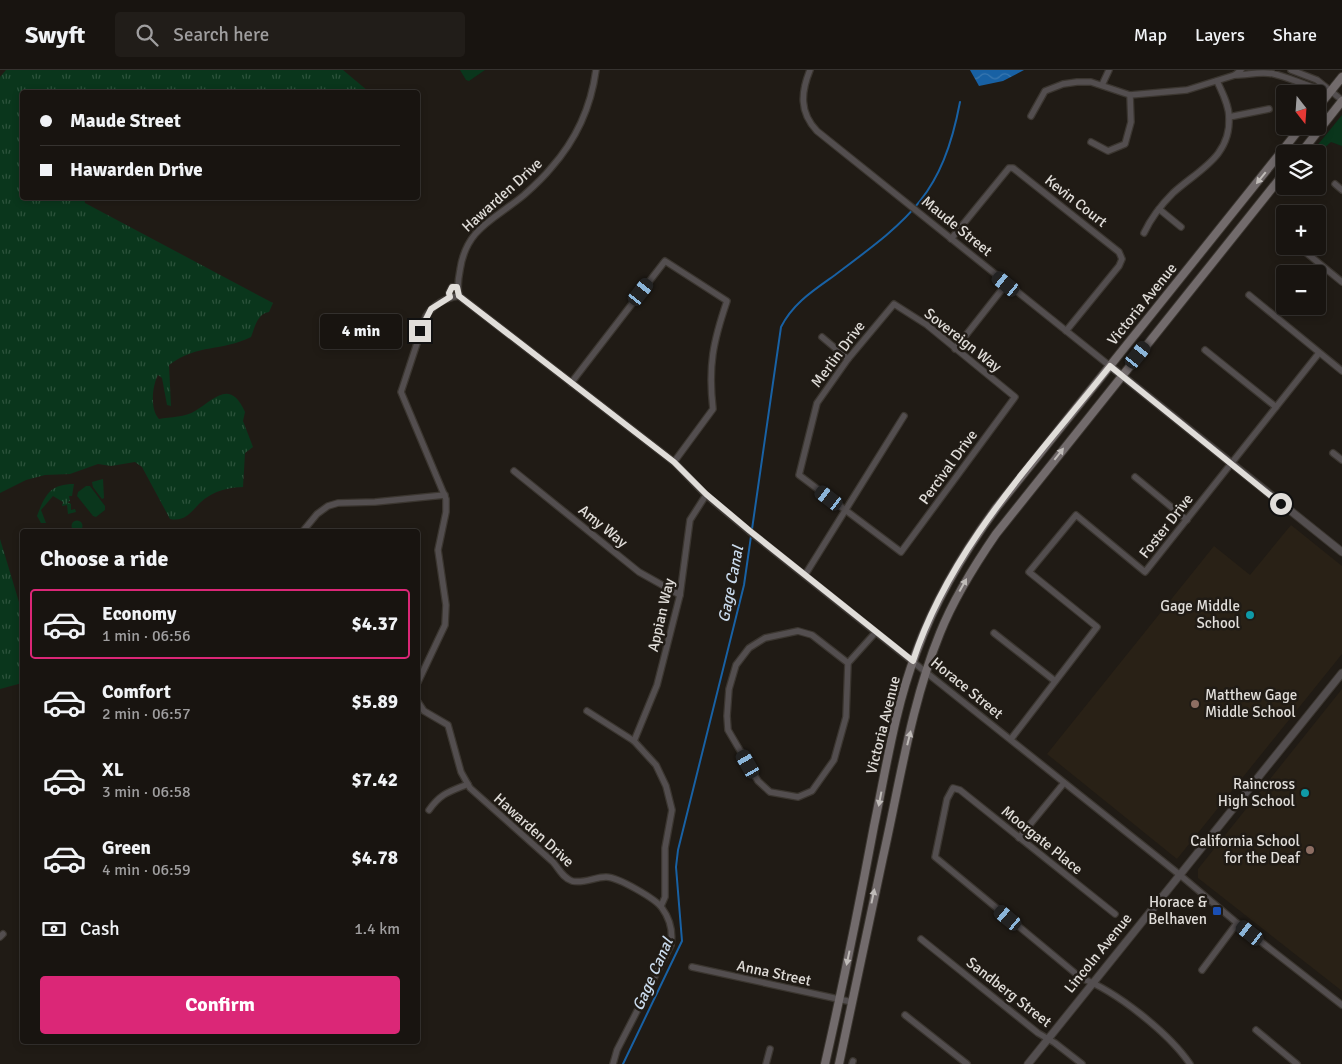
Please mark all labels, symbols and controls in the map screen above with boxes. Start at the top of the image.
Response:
search box [115,12,465,57]
text: Swyft [25,20,85,50]
icon: search [133,21,161,49]
text: Search here [173,23,269,47]
text: Map [1134,24,1167,46]
text: Layers [1195,24,1245,46]
text: Share [1273,24,1317,46]
north arrow [1276,85,1326,135]
map controls [1276,85,1326,315]
text: Maude Street [70,109,181,133]
button: layers [1276,145,1326,195]
street label: Hawarden Drive [458,154,546,236]
text: Hawarden Drive [70,158,203,182]
street label: Kevin Court [1041,171,1111,231]
one-way arrow [1255,171,1266,184]
street label: Maude Street [918,192,996,260]
button: + [1276,205,1326,255]
street label: Victoria Avenue [1103,259,1181,349]
button: − [1276,265,1326,315]
car [989,269,1022,299]
car [625,276,656,308]
street label: Sovereign Way [921,304,1005,376]
callout: 4 min [320,314,402,348]
street label: Merlin Drive [807,317,869,391]
route end [409,320,431,342]
text: 4 min [342,321,380,341]
car [1122,339,1153,371]
street label: Percival Drive [915,426,981,508]
one-way arrow [1053,448,1064,461]
car [812,483,845,513]
street label: Foster Drive [1135,490,1197,562]
route start [1270,493,1292,515]
street label: Amy Way [575,501,631,551]
water label: Gage Canal [714,543,748,624]
text: Choose a ride [40,545,168,572]
street label: Appian Way [644,577,678,653]
one-way arrow [959,579,968,592]
place label: Gage Middle School [1160,597,1240,632]
icon: car [42,602,87,647]
text: Economy [102,602,176,626]
marker: Gage Middle School [1244,609,1256,621]
text: $4.37 [352,612,398,636]
text: 1 min · 06:56 [102,626,191,646]
street label: Horace Street [927,653,1007,723]
street label: Victoria Avenue [862,674,904,776]
icon: car [42,680,87,725]
text: Comfort [102,680,171,704]
place label: Matthew Gage Middle School [1205,686,1297,721]
text: $5.89 [352,690,398,714]
marker: Matthew Gage Middle School [1189,698,1201,710]
text: 2 min · 06:57 [102,704,191,724]
one-way arrow [905,730,913,745]
car [734,747,761,781]
icon: car [42,758,87,803]
text: XL [102,758,124,782]
text: $7.42 [352,768,398,792]
place label: Raincross High School [1218,775,1295,810]
text: 3 min · 06:58 [102,782,191,802]
marker: Raincross High School [1299,787,1311,799]
street label: Hawarden Drive [490,789,578,871]
one-way arrow [875,791,883,807]
street label: Moorgate Place [998,802,1086,878]
place label: California School for the Deaf [1190,832,1301,867]
icon: car [42,836,87,881]
text: Green [102,836,151,860]
marker: California School for the Deaf [1304,844,1316,856]
text: $4.78 [352,846,398,870]
text: 4 min · 06:59 [102,860,191,880]
one-way arrow [869,889,877,904]
place label: Horace & Belhaven [1148,893,1208,928]
car [991,903,1024,933]
marker: Horace & Belhaven [1211,905,1223,917]
street label: Lincoln Avenue [1060,909,1136,997]
icon: cash [40,915,68,943]
text: Cash [80,917,120,941]
car [1233,918,1266,948]
text: 1.4 km [354,919,400,939]
water label: Gage Canal [628,934,678,1014]
one-way arrow [843,951,851,967]
street label: Sandberg Street [963,953,1055,1031]
street label: Anna Street [735,956,813,990]
button: Confirm [40,976,400,1034]

